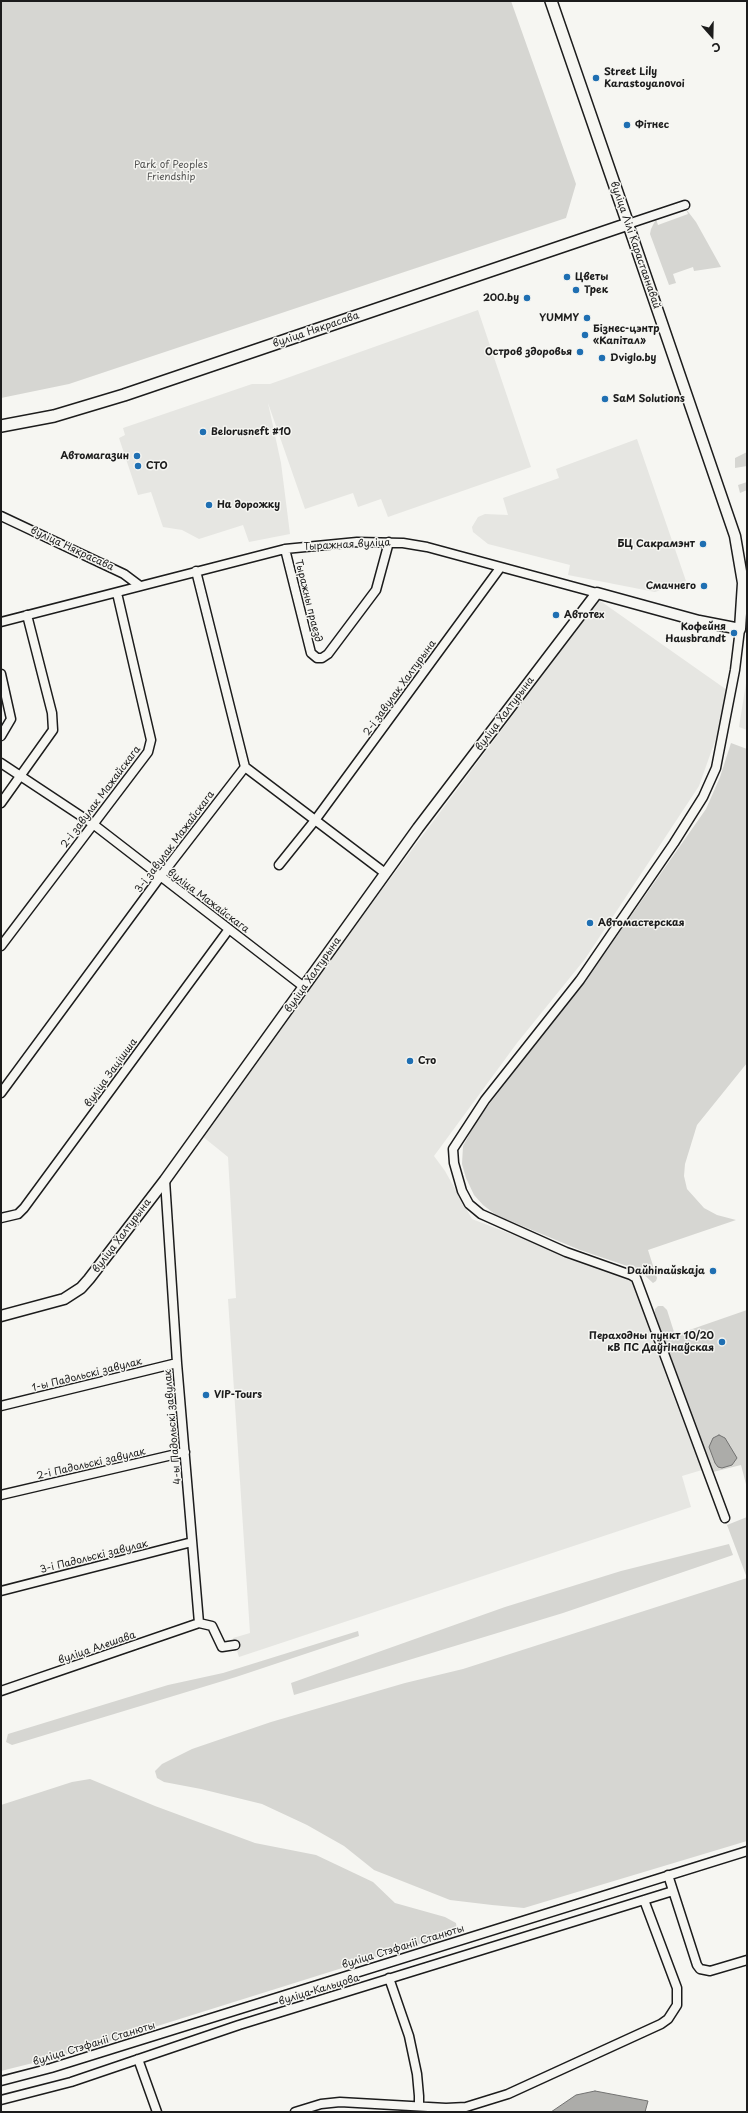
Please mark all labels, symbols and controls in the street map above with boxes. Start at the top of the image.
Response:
north arrow [692,16,732,56]
text: С [709,38,723,57]
place label: Street Lily Karastoyanovoi [604,66,685,90]
marker: Street Lily Karastoyanovoi [591,73,601,83]
place label: Фітнес [635,119,669,131]
marker: Фітнес [622,120,632,130]
park label: Park of Peoples Friendship [134,159,208,182]
street label: вуліца Лілі Карастаянавай [607,180,663,310]
place label: Цветы [575,271,608,283]
marker: Цветы [562,272,572,282]
place label: Трек [584,284,608,296]
marker: Трек [571,285,581,295]
place label: 200.by [483,292,519,304]
marker: 200.by [522,293,532,303]
street label: вуліца Някрасава [271,310,361,350]
place label: YUMMY [539,312,579,324]
marker: YUMMY [582,313,592,323]
place label: Бізнес-цэнтр «Капітал» [593,323,659,346]
marker: Бізнес-цэнтр «Капітал» [580,330,590,340]
place label: Остров здоровья [485,346,572,358]
marker: Остров здоровья [575,347,585,357]
place label: Dviglo.by [610,352,656,364]
marker: Dviglo.by [597,353,607,363]
place label: SaM Solutions [613,393,685,405]
marker: SaM Solutions [600,394,610,404]
place label: Belorusneft #10 [211,426,291,438]
marker: Belorusneft #10 [198,427,208,437]
place label: Автомагазин [60,450,129,462]
marker: Автомагазин [132,451,142,461]
place label: СТО [146,460,168,472]
marker: СТО [133,461,143,471]
place label: На дорожку [217,499,280,511]
marker: На дорожку [204,500,214,510]
street label: вуліца Някрасава [28,524,116,574]
street label: Тыражная вуліца [303,537,391,553]
place label: БЦ Сакрамэнт [617,538,695,550]
marker: БЦ Сакрамэнт [698,539,708,549]
street label: Тыражны праезд [292,558,324,644]
place label: Смачнего [646,580,696,592]
marker: Смачнего [699,581,709,591]
place label: Автотех [564,609,604,621]
marker: Автотех [551,610,561,620]
place label: Кофейня Hausbrandt [665,621,726,644]
marker: Кофейня Hausbrandt [729,628,739,638]
street label: 2-і завулак Халтурына [361,638,439,738]
street label: вуліца Халтурына [473,675,537,753]
street label: 2-і завулак Мажайскага [59,744,143,850]
street label: 3-і завулак Мажайскага [133,789,217,895]
street label: вуліца Мажайскага [165,866,251,936]
place label: Автомастерская [598,917,685,929]
marker: Автомастерская [585,918,595,928]
street label: вуліца Халтурына [282,935,344,1015]
street label: вуліца Зацішша [82,1036,140,1110]
place label: Сто [418,1055,436,1067]
marker: Сто [405,1056,415,1066]
street label: вуліца Халтурына [90,1197,154,1275]
place label: Daŭhinaŭskaja [627,1265,705,1277]
marker: Daŭhinaŭskaja [708,1266,718,1276]
place label: Пераходны пункт 10/20 кВ ПС Даўгінаўская [589,1330,714,1354]
marker: Пераходны пункт 10/20 кВ ПС Даўгінаўская [717,1337,727,1347]
street label: 1-ы Падольскі завулак [31,1355,143,1395]
street label: 4-ы Падольскі завулак [162,1369,184,1485]
place label: VIP-Tours [214,1389,262,1401]
marker: VIP-Tours [201,1390,211,1400]
street label: 2-і Падольскі завулак [36,1446,146,1482]
street label: 3-і Падольскі завулак [39,1538,149,1576]
street label: вуліца Алешава [57,1629,137,1667]
street label: вуліца Стэфаніі Станюты [340,1923,466,1971]
street label: вуліца Кальцова [277,1972,361,2008]
street label: вуліца Стэфаніі Станюты [31,2020,157,2068]

